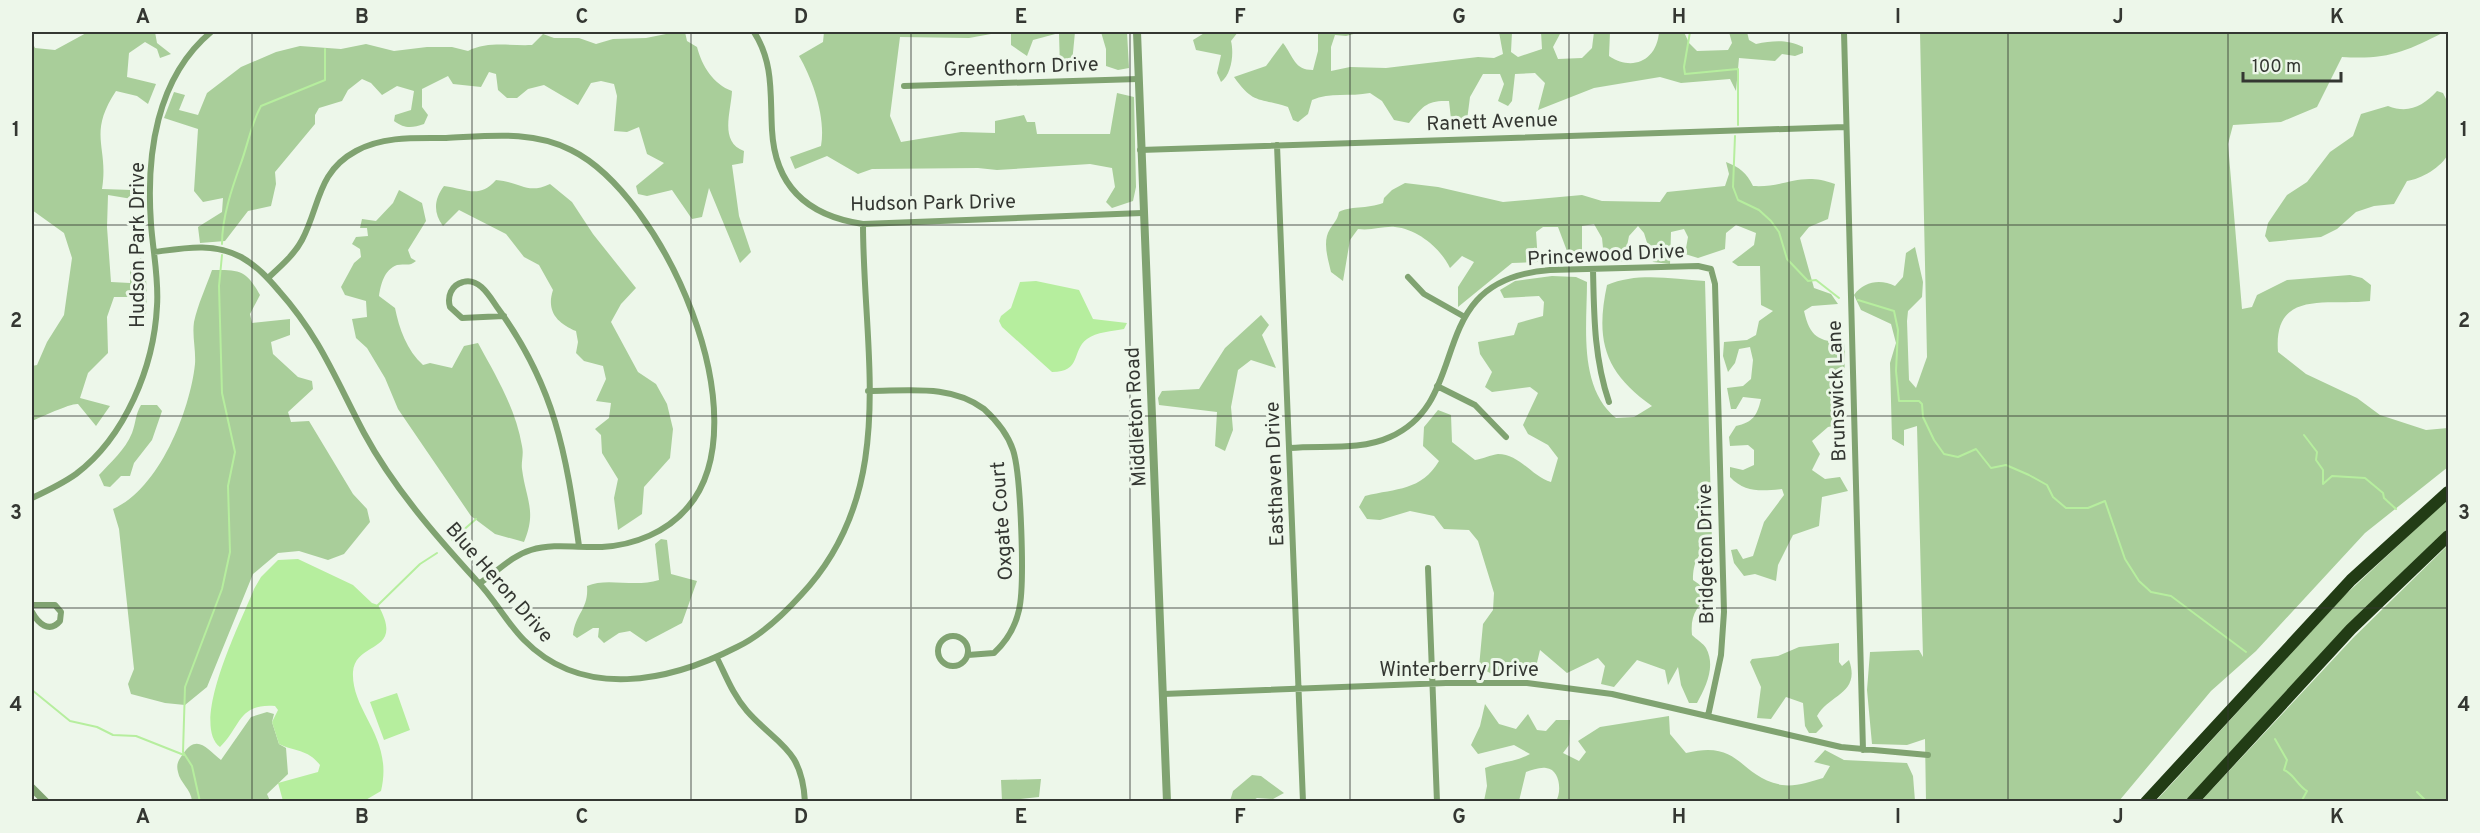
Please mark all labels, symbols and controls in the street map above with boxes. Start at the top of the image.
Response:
text: A [136,5,150,31]
text: B [355,5,369,31]
text: C [576,5,588,31]
text: D [794,5,808,31]
text: E [1015,5,1027,31]
text: F [1234,5,1246,31]
text: G [1452,5,1466,31]
text: H [1672,5,1686,31]
text: I [1895,5,1901,31]
text: J [2112,5,2124,31]
text: K [2330,5,2344,31]
scale bar [2243,45,2340,83]
street label: Greenthorn Drive [943,52,1099,84]
text: 100 m [2252,56,2301,79]
street label: Ranett Avenue [1426,108,1558,138]
text: 1 [12,118,20,144]
text: 1 [2460,118,2468,144]
street label: Hudson Park Drive [126,162,152,328]
street label: Hudson Park Drive [850,190,1016,218]
street label: Princewood Drive [1527,239,1686,273]
text: 2 [10,309,22,335]
text: 2 [2458,309,2470,335]
street label: Brunswick Lane [1823,320,1853,462]
street label: Middleton Road [1120,346,1154,488]
street label: Easthaven Drive [1260,401,1292,547]
street label: Oxgate Court [986,460,1020,581]
street label: Bridgeton Drive [1693,483,1721,624]
text: 3 [10,501,22,527]
text: 3 [2458,501,2470,527]
street label: Blue Heron Drive [439,518,558,649]
street label: Winterberry Drive [1379,658,1539,684]
text: 4 [10,693,22,719]
text: 4 [2458,693,2470,719]
text: A [136,805,150,831]
text: B [355,805,369,831]
text: C [576,805,588,831]
text: D [794,805,808,831]
text: E [1015,805,1027,831]
text: F [1234,805,1246,831]
text: G [1452,805,1466,831]
text: H [1672,805,1686,831]
text: I [1895,805,1901,831]
text: J [2112,805,2124,831]
text: K [2330,805,2344,831]

